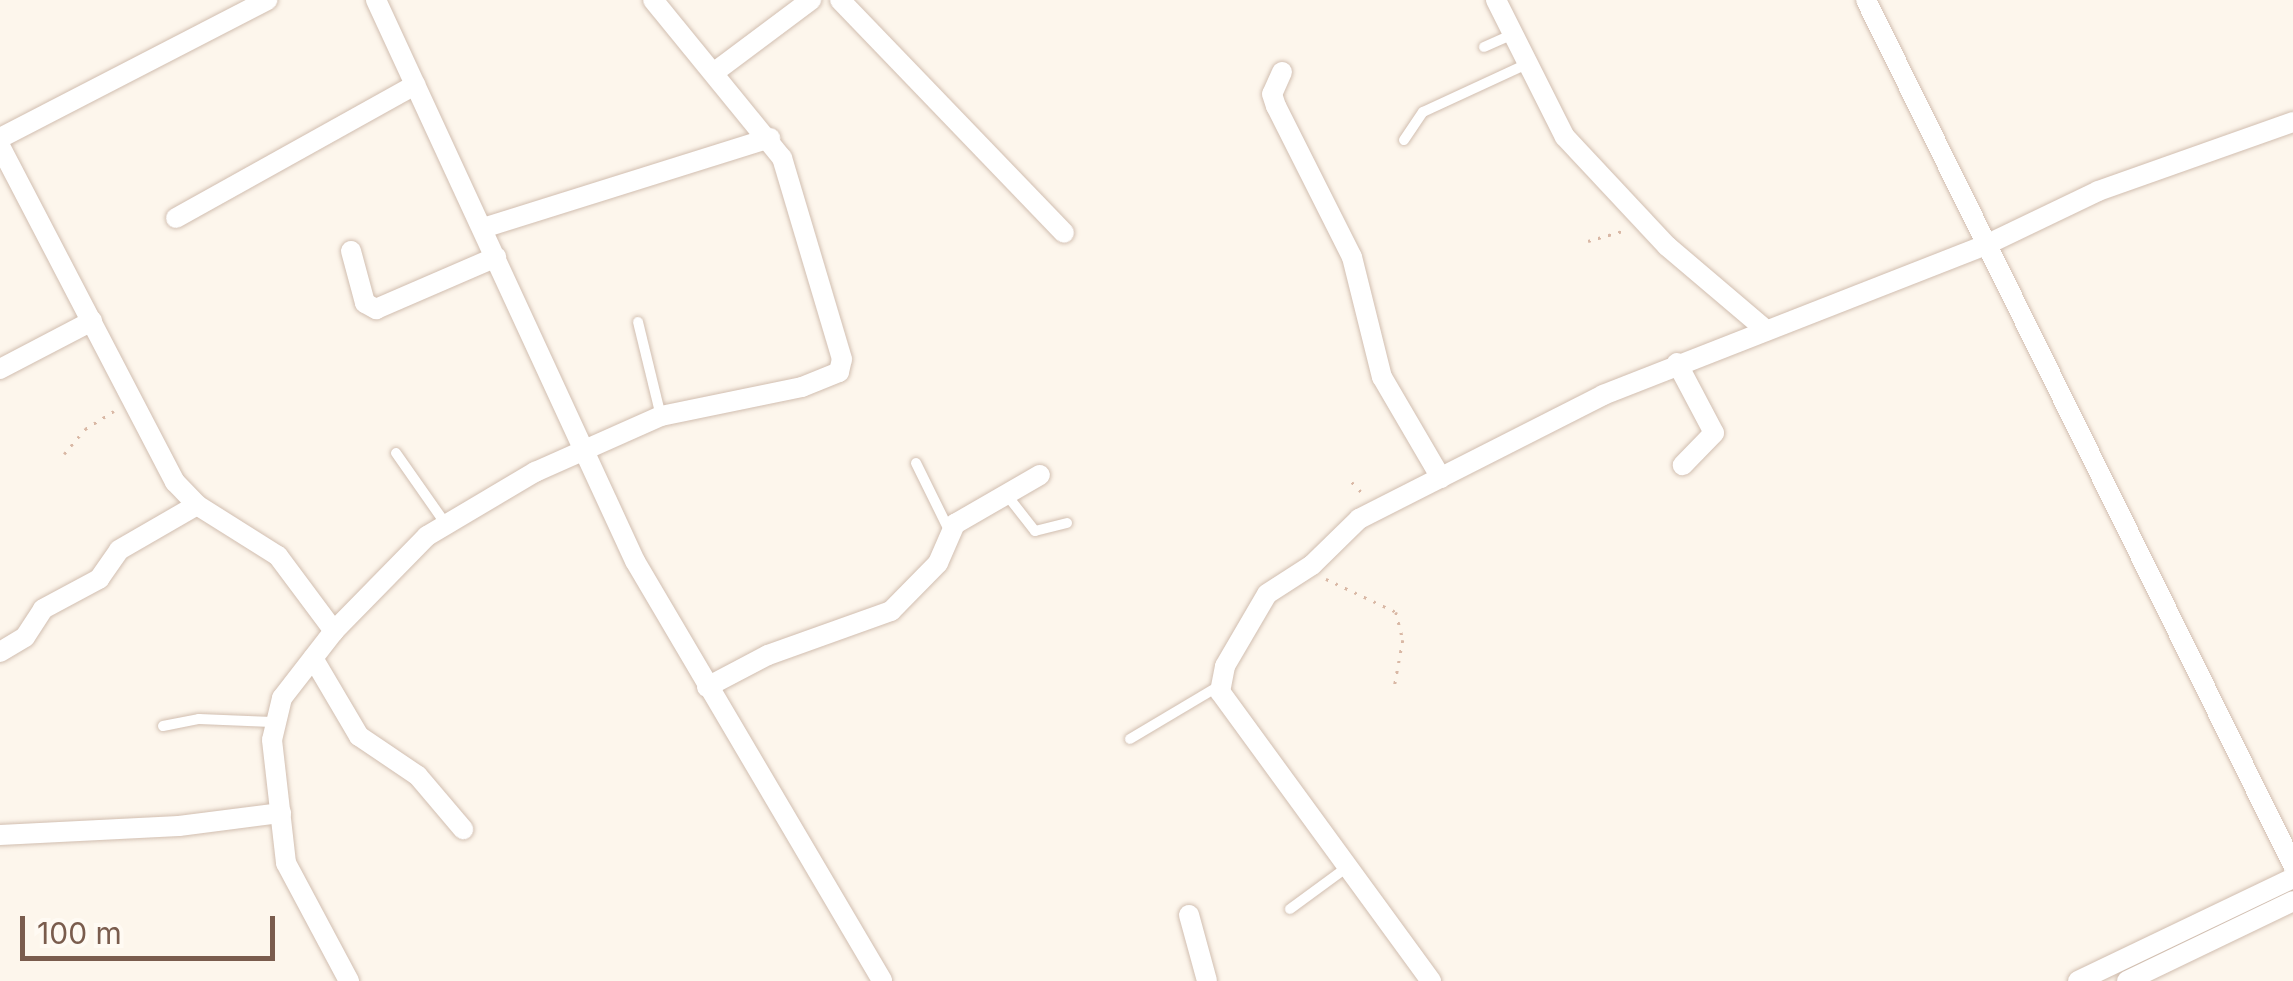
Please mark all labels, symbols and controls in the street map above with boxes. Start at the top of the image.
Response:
scale bar [25,896,280,958]
text: 100 m [37,915,122,951]

